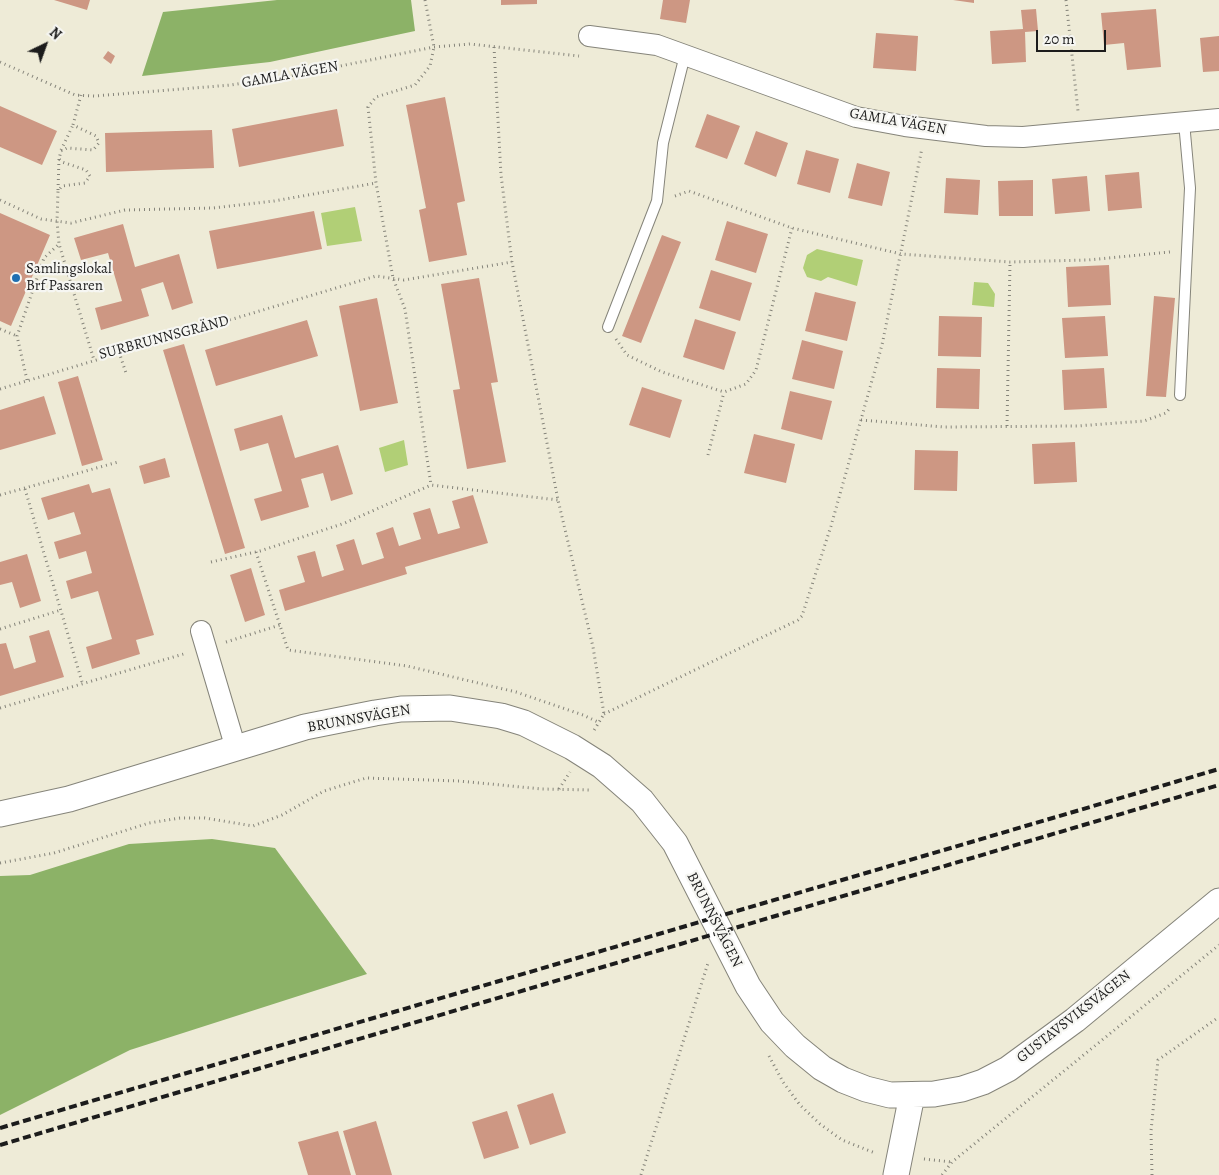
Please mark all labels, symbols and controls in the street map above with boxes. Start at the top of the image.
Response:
north arrow [20,20,70,70]
scale bar [1039,20,1109,52]
text: N [45,23,66,44]
text: 20 m [1044,29,1075,49]
street label: GAMLA VÄGEN [240,58,340,92]
street label: GAMLA VÄGEN [848,105,948,139]
place label: Samlingslokal Brf Passaren [26,260,112,295]
marker: Samlingslokal Brf Passaren [10,272,22,284]
street label: SURBRUNNSGRÄND [97,312,231,364]
street label: BRUNNSVÄGEN [306,701,412,737]
street label: BRUNNSVÄGEN [682,869,746,971]
street label: GUSTAVSVIKSVÄGEN [1013,967,1135,1067]

